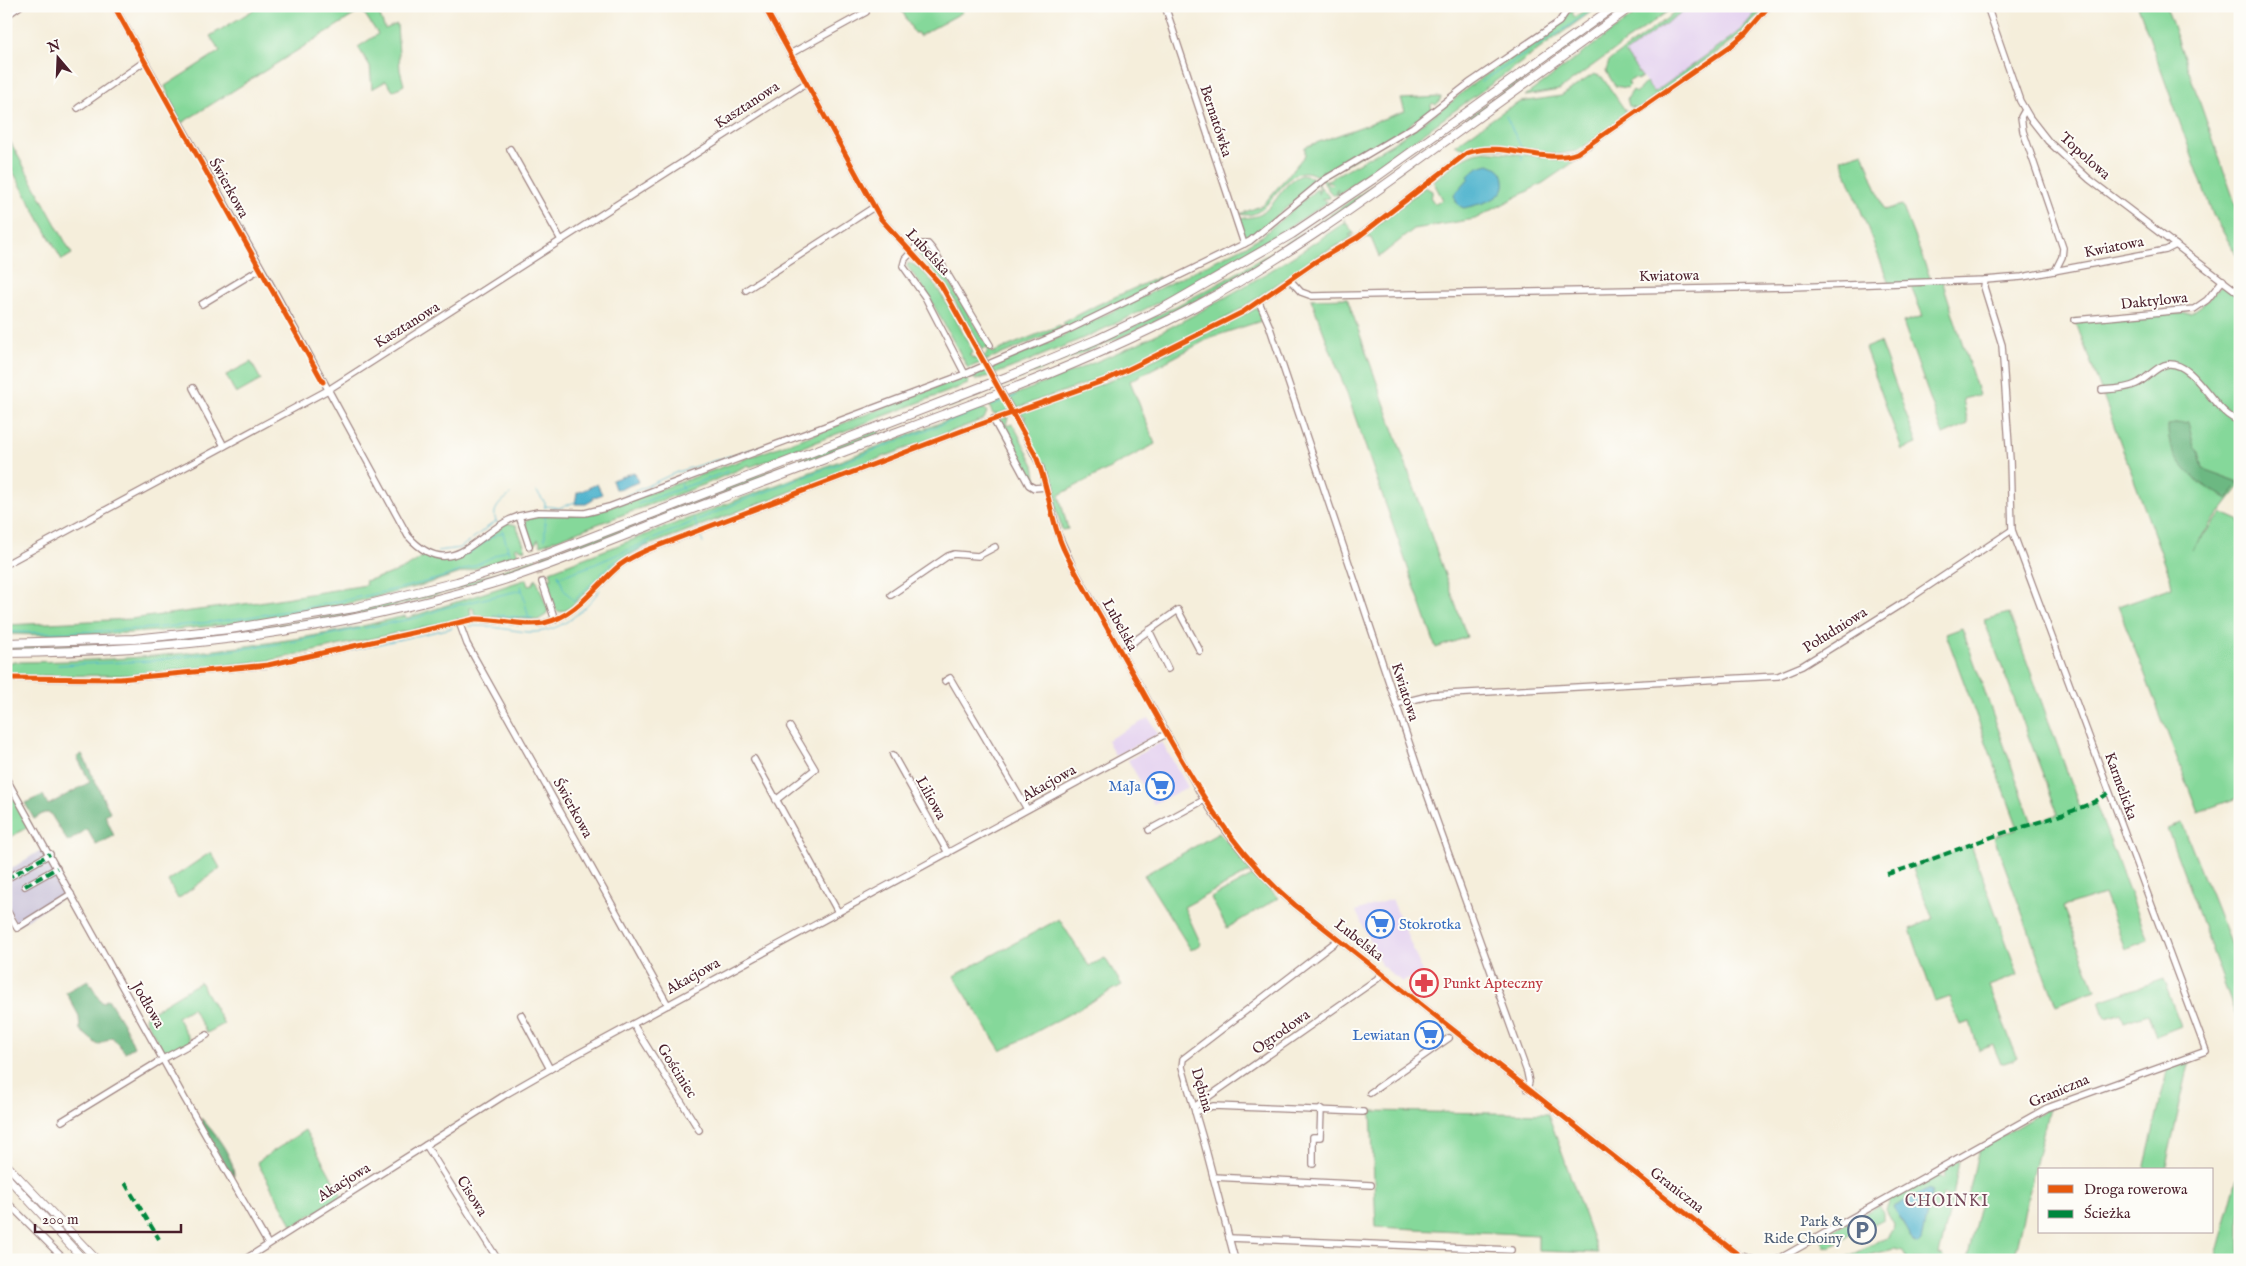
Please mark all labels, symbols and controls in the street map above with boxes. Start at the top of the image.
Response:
north arrow [32,32,82,82]
text: N [44,36,63,57]
street label: Kasztanowa [711,77,783,133]
street label: Bernatówka [1196,83,1237,160]
street label: Topolowa [2056,128,2115,184]
street label: Świerkowa [205,155,254,222]
street label: Lubelska [902,225,955,280]
street label: Kwiatowa [2083,232,2146,262]
street label: Kwiatowa [1639,266,1700,286]
street label: Daktylowa [2120,288,2189,314]
street label: Kasztanowa [371,297,444,353]
street label: Lubelska [1098,595,1142,655]
street label: Południowa [1799,602,1871,657]
street label: Kwiatowa [1387,660,1423,724]
street label: Karmelicka [2100,750,2142,823]
street label: Akacjowa [1018,760,1080,806]
supermarket icon: MaJa [1145,771,1175,801]
street label: Liliowa [911,773,951,824]
street label: Świerkowa [549,775,598,842]
place label: MaJa [1109,777,1142,796]
supermarket icon: Stokrotka [1365,909,1395,939]
street label: Lubelska [1331,915,1388,965]
place label: Stokrotka [1399,915,1462,934]
street label: Akacjowa [662,953,724,999]
pharmacy icon: Punkt Apteczny [1409,968,1439,998]
place label: Punkt Apteczny [1443,974,1543,993]
street label: Jodłowa [126,977,169,1032]
street label: Ogrodowa [1248,1005,1314,1059]
supermarket icon: Lewiatan [1414,1020,1444,1050]
place label: Lewiatan [1352,1026,1410,1045]
street label: Gościniec [653,1040,701,1102]
street label: Dębina [1187,1066,1218,1115]
street label: Graniczna [2026,1070,2093,1112]
street label: Akacjowa [313,1158,374,1206]
street label: Graniczna [1646,1163,1708,1217]
legend [2038,1168,2214,1234]
street label: Cisowa [452,1172,492,1220]
text: Droga rowerowa [2084,1180,2188,1199]
district label: CHOINKI [1905,1192,1989,1212]
scale bar [35,1201,181,1233]
text: Ścieżka [2084,1204,2131,1223]
text: 200 m [42,1210,79,1229]
place label: Park & Ride Choiny [1764,1212,1844,1248]
parking icon: Park & Ride Choiny [1847,1215,1877,1245]

